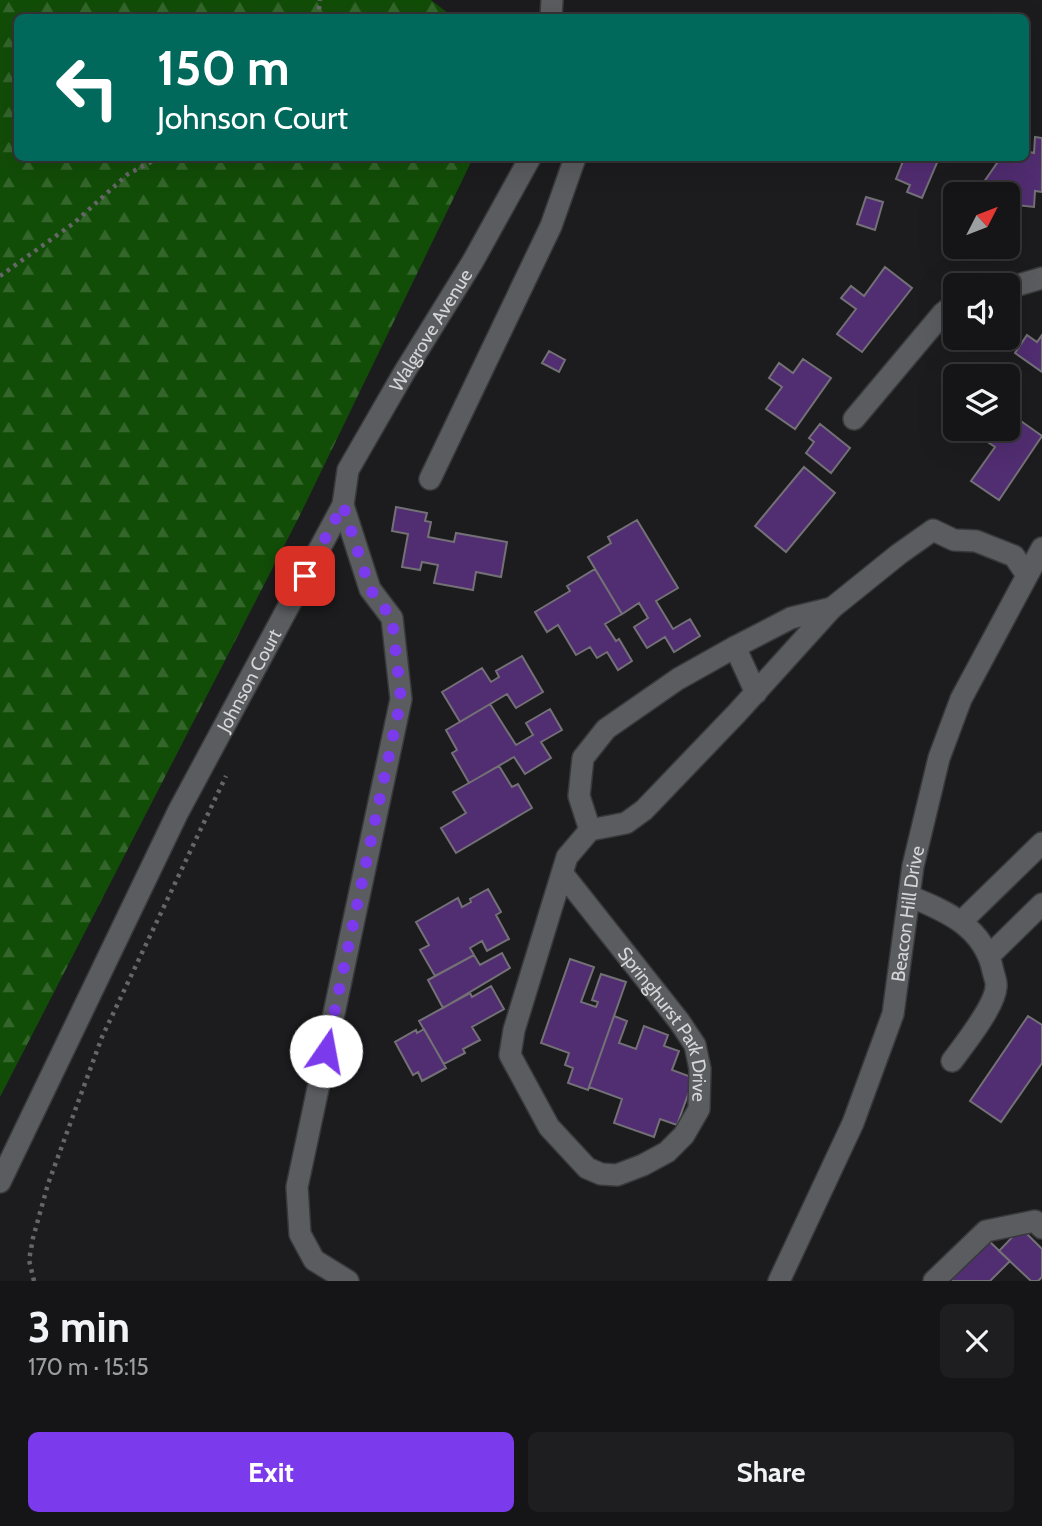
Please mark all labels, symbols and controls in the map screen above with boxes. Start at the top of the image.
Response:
text: 150 m [157,38,290,97]
icon: left [42,42,133,133]
text: Johnson Court [157,98,348,137]
north arrow [943,182,1020,259]
map controls [943,182,1020,441]
street label: Walgrove Avenue [385,264,478,396]
button: sound [943,273,1020,350]
button: layers [943,364,1020,441]
pin [275,546,335,606]
icon: arrive [286,557,324,595]
street label: Johnson Court [212,625,286,737]
street label: Beacon Hill Drive [886,843,930,983]
street label: Springhurst Park Drive [613,942,712,1102]
position arrow [289,1014,363,1088]
text: 3 min [28,1301,130,1353]
button: close [940,1304,1014,1378]
text: 170 m · 15:15 [28,1353,149,1381]
button: Exit [28,1432,514,1512]
button: Share [528,1432,1014,1512]

